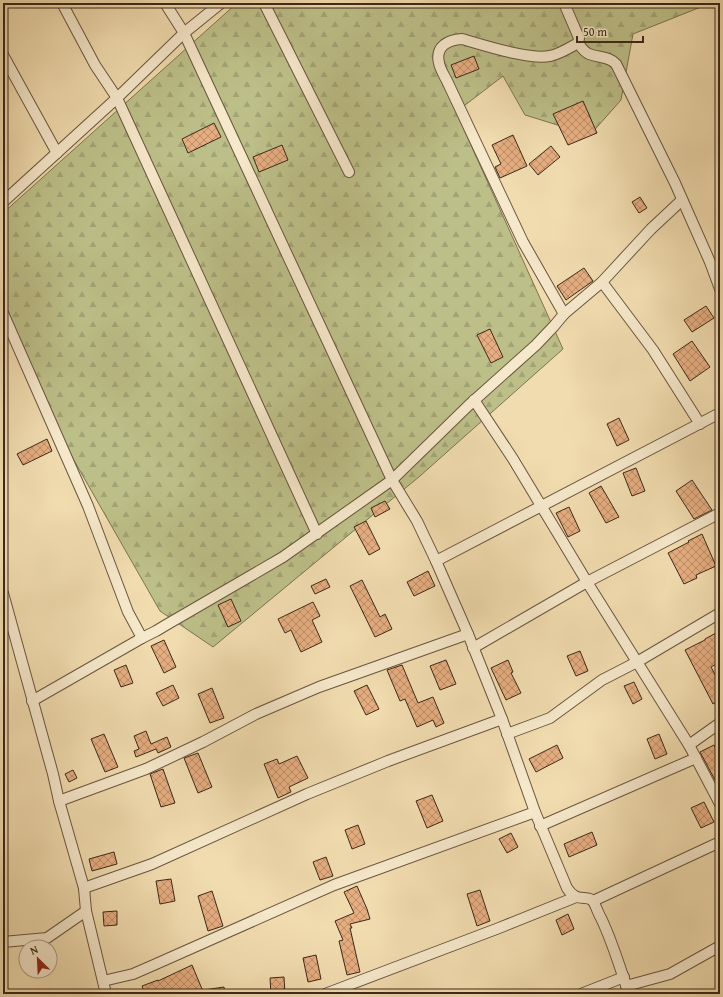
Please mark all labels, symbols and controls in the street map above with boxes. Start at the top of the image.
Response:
scale bar [577,18,643,44]
text: 50 m [583,23,607,40]
north arrow [18,939,58,979]
text: N [27,941,41,959]

